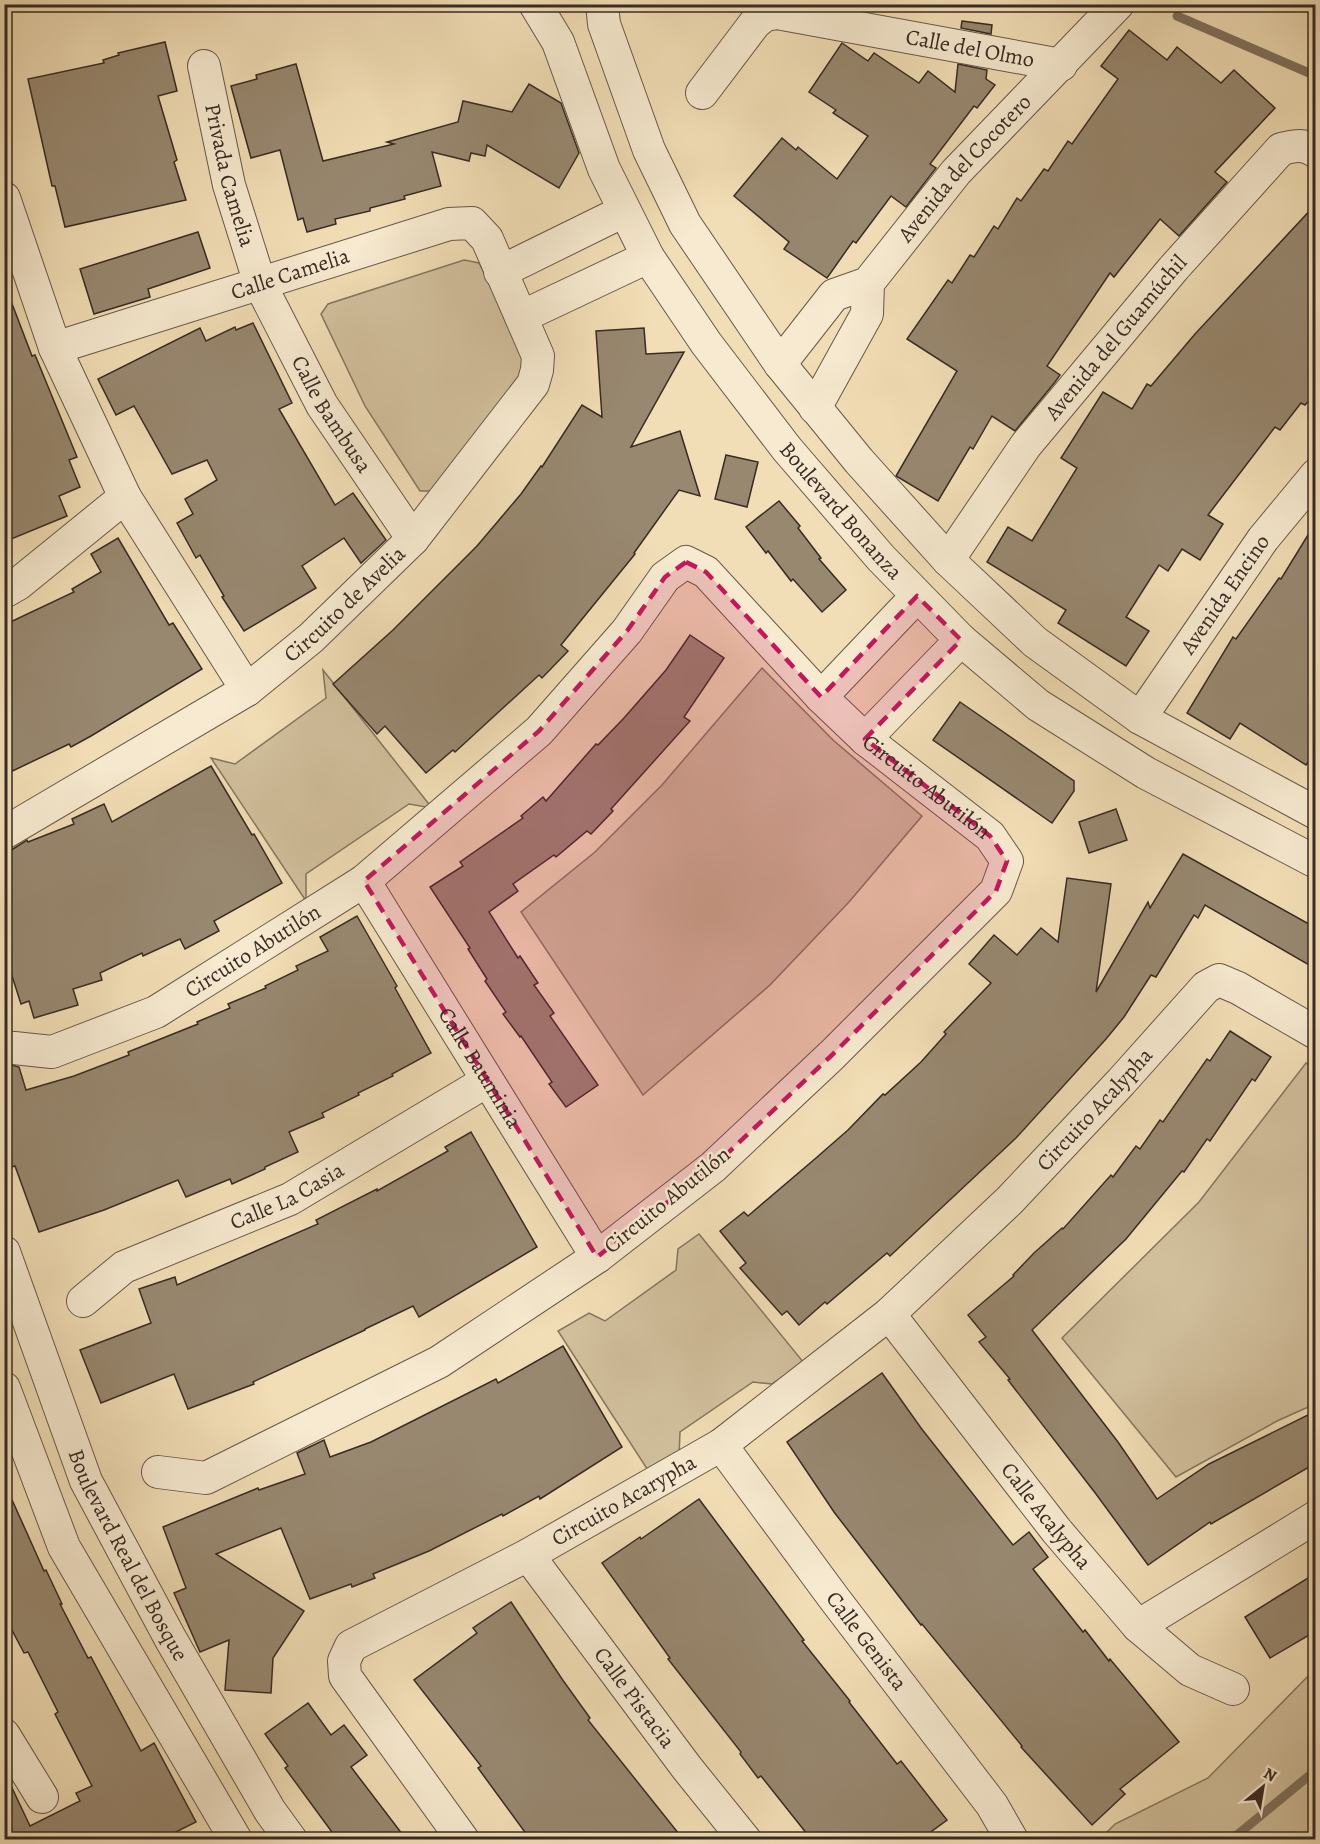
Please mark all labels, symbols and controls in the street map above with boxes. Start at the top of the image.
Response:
street label: Calle del Olmo [903,22,1037,75]
street label: Avenida del Cocotero [890,87,1038,249]
street label: Privada Camelia [197,101,263,251]
street label: Calle Camelia [227,241,354,307]
street label: Avenida del Guamúchil [1037,248,1194,427]
street label: Calle Bambusa [284,350,379,480]
street label: Boulevard Bonanza [772,435,910,587]
street label: Avenida Encino [1173,528,1277,661]
street label: Circuito de Avelia [277,539,413,669]
street label: Circuito Abutilón [856,727,997,846]
street label: Circuito Abutilón [179,897,326,1005]
street label: Calle Bauminia [431,1002,529,1135]
street label: Circuito Acalypha [1030,1041,1160,1178]
street label: Circuito Abutilón [597,1140,737,1260]
street label: Calle La Casia [225,1155,350,1237]
street label: Boulevard Real del Bosque [61,1445,195,1667]
street label: Circuito Acarypha [546,1447,702,1553]
street label: Calle Acalypha [994,1456,1099,1577]
street label: Calle Genista [819,1585,915,1697]
street label: Calle Pistacia [587,1641,683,1755]
north arrow [1233,1757,1293,1817]
text: N [1259,1762,1281,1787]

